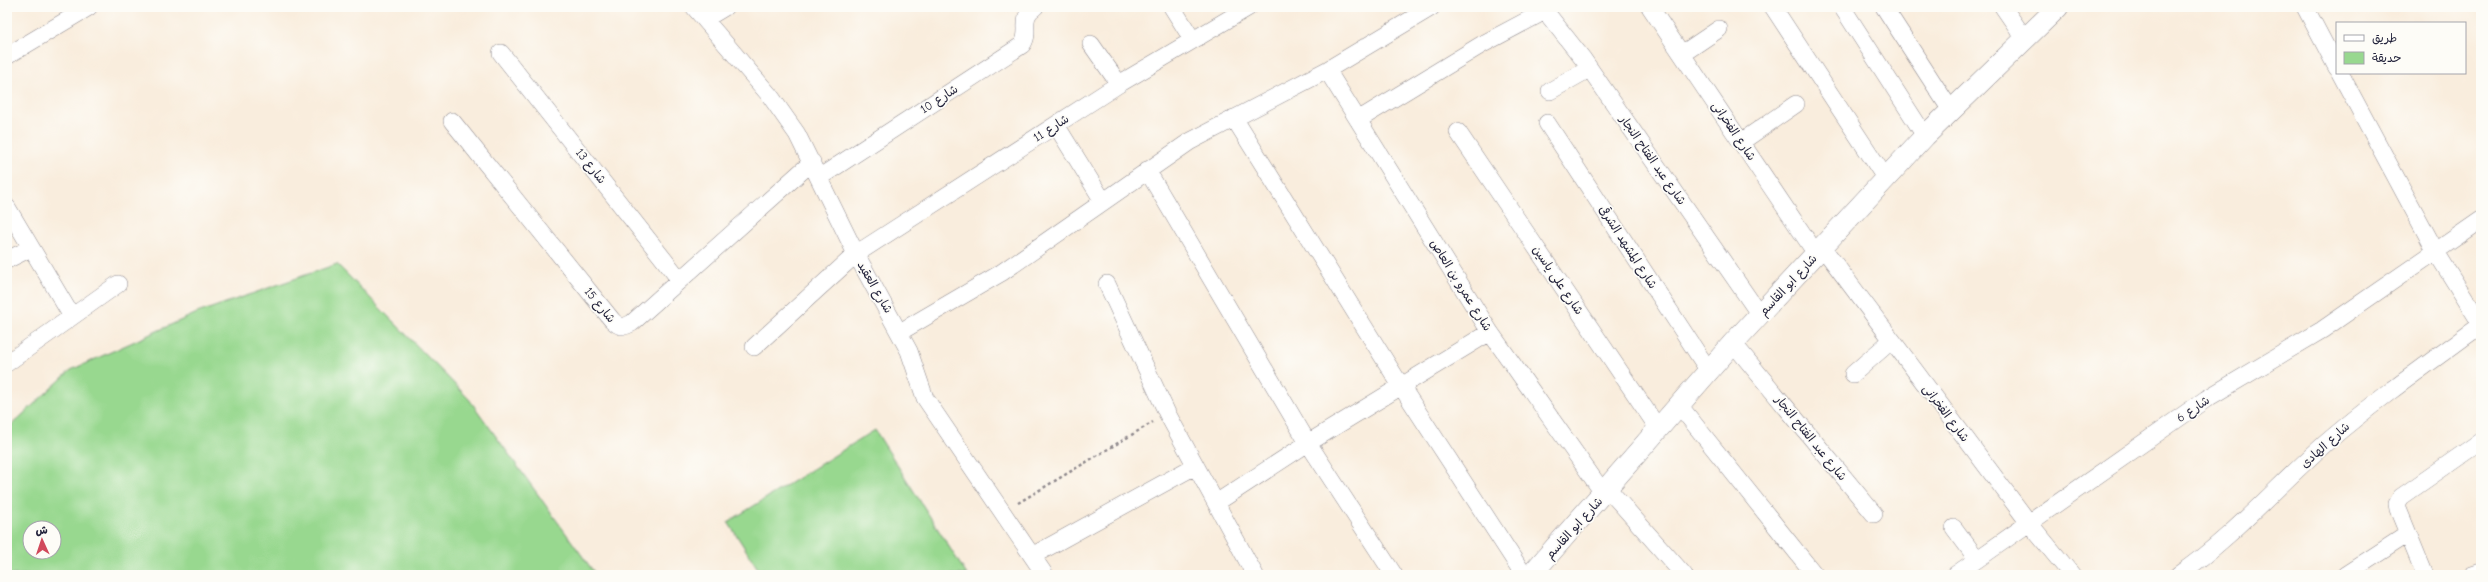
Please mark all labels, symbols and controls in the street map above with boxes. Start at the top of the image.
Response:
legend [2336,22,2466,74]
text: طريق [2372,31,2397,45]
text: حديقة [2372,51,2401,65]
street label: شارع 10 [918,82,962,118]
street label: شارع الفخرانى [1707,99,1759,164]
street label: شارع 11 [1031,111,1072,146]
street label: شارع عبد الفتاح النجار [1615,112,1689,208]
street label: شارع 13 [571,146,609,188]
street label: شارع المشهد الشرقى [1594,203,1660,292]
street label: شارع عمرو بن العاص [1425,237,1495,334]
street label: شارع على ياسين [1528,243,1586,318]
street label: شارع ابو القاسم [1756,252,1821,320]
street label: شارع العقيد [853,258,896,317]
street label: شارع 15 [580,285,618,327]
street label: شارع الفخرانى [1918,382,1972,446]
street label: شارع عبد الفتاح النجار [1770,392,1850,485]
street label: شارع 6 [2174,393,2213,427]
street label: شارع الهادى [2298,419,2354,472]
street label: شارع ابو القاسم [1543,494,1607,563]
north arrow [22,520,62,560]
text: ش [35,524,48,537]

